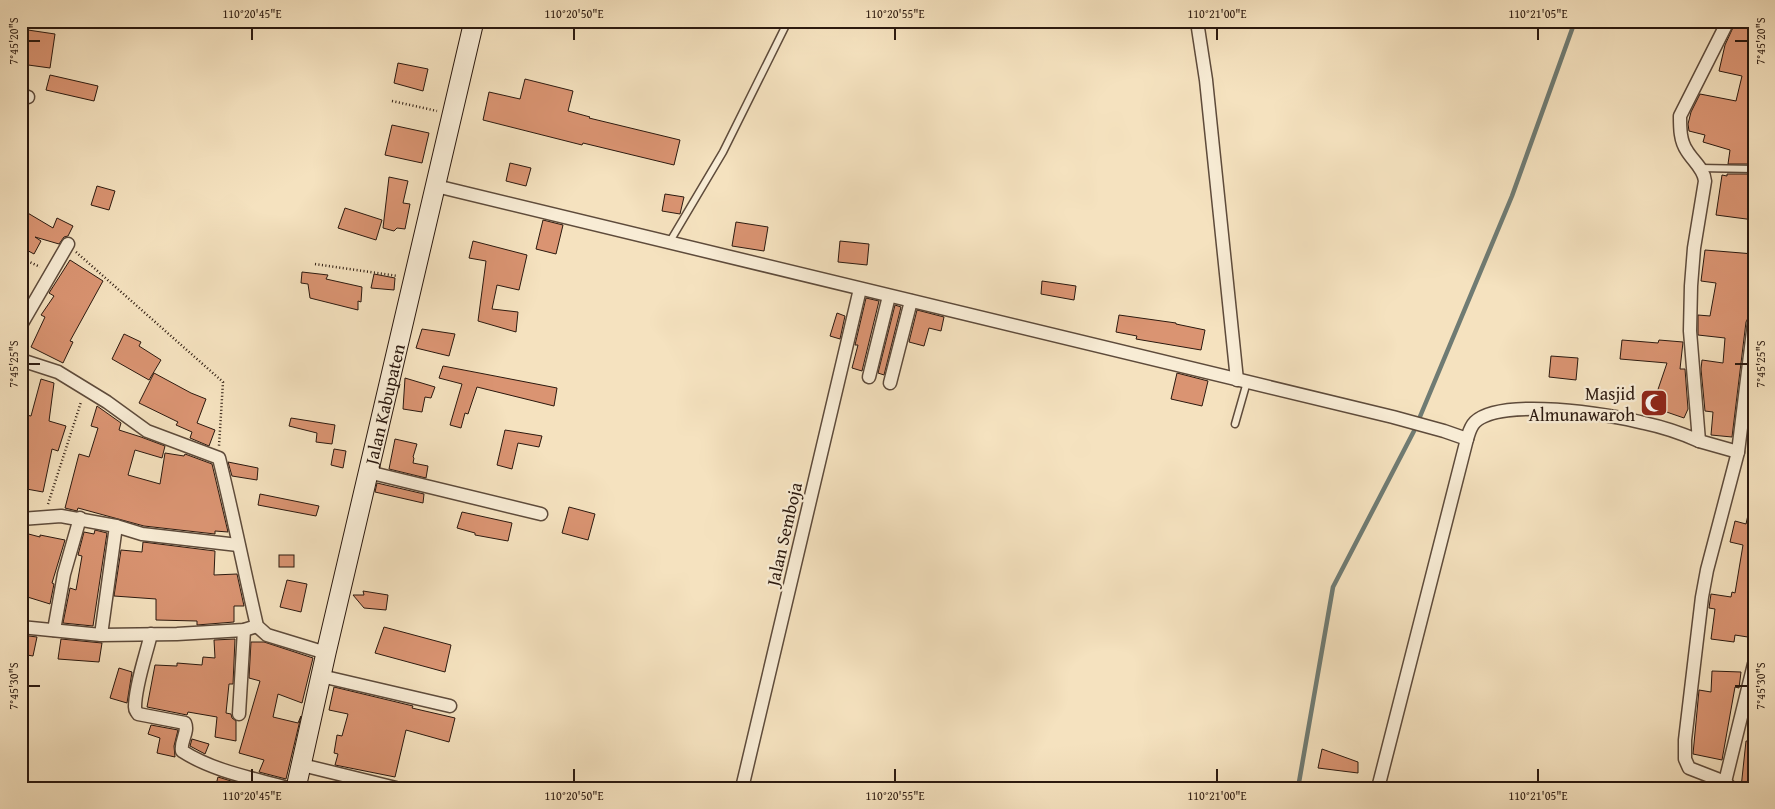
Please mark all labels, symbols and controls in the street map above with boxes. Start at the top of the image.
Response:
text: 110°20'45"E [222,5,282,22]
text: 110°20'50"E [544,5,604,22]
text: 110°20'55"E [865,5,925,22]
text: 110°21'00"E [1187,5,1247,22]
text: 110°21'05"E [1508,5,1568,22]
text: 7°45'20"S [5,17,22,65]
text: 7°45'20"S [1752,17,1769,65]
text: 7°45'25"S [5,340,22,388]
text: 7°45'25"S [1752,340,1769,388]
street label: Jalan Kabupaten [357,341,411,469]
place label: Masjid Almunawaroh [1529,380,1635,428]
mosque icon: Masjid Almunawaroh [1639,388,1669,418]
street label: Jalan Semboja [759,479,809,590]
text: 7°45'30"S [5,662,22,710]
text: 7°45'30"S [1752,662,1769,710]
text: 110°20'45"E [222,787,282,804]
text: 110°20'50"E [544,787,604,804]
text: 110°20'55"E [865,787,925,804]
text: 110°21'00"E [1187,787,1247,804]
text: 110°21'05"E [1508,787,1568,804]

